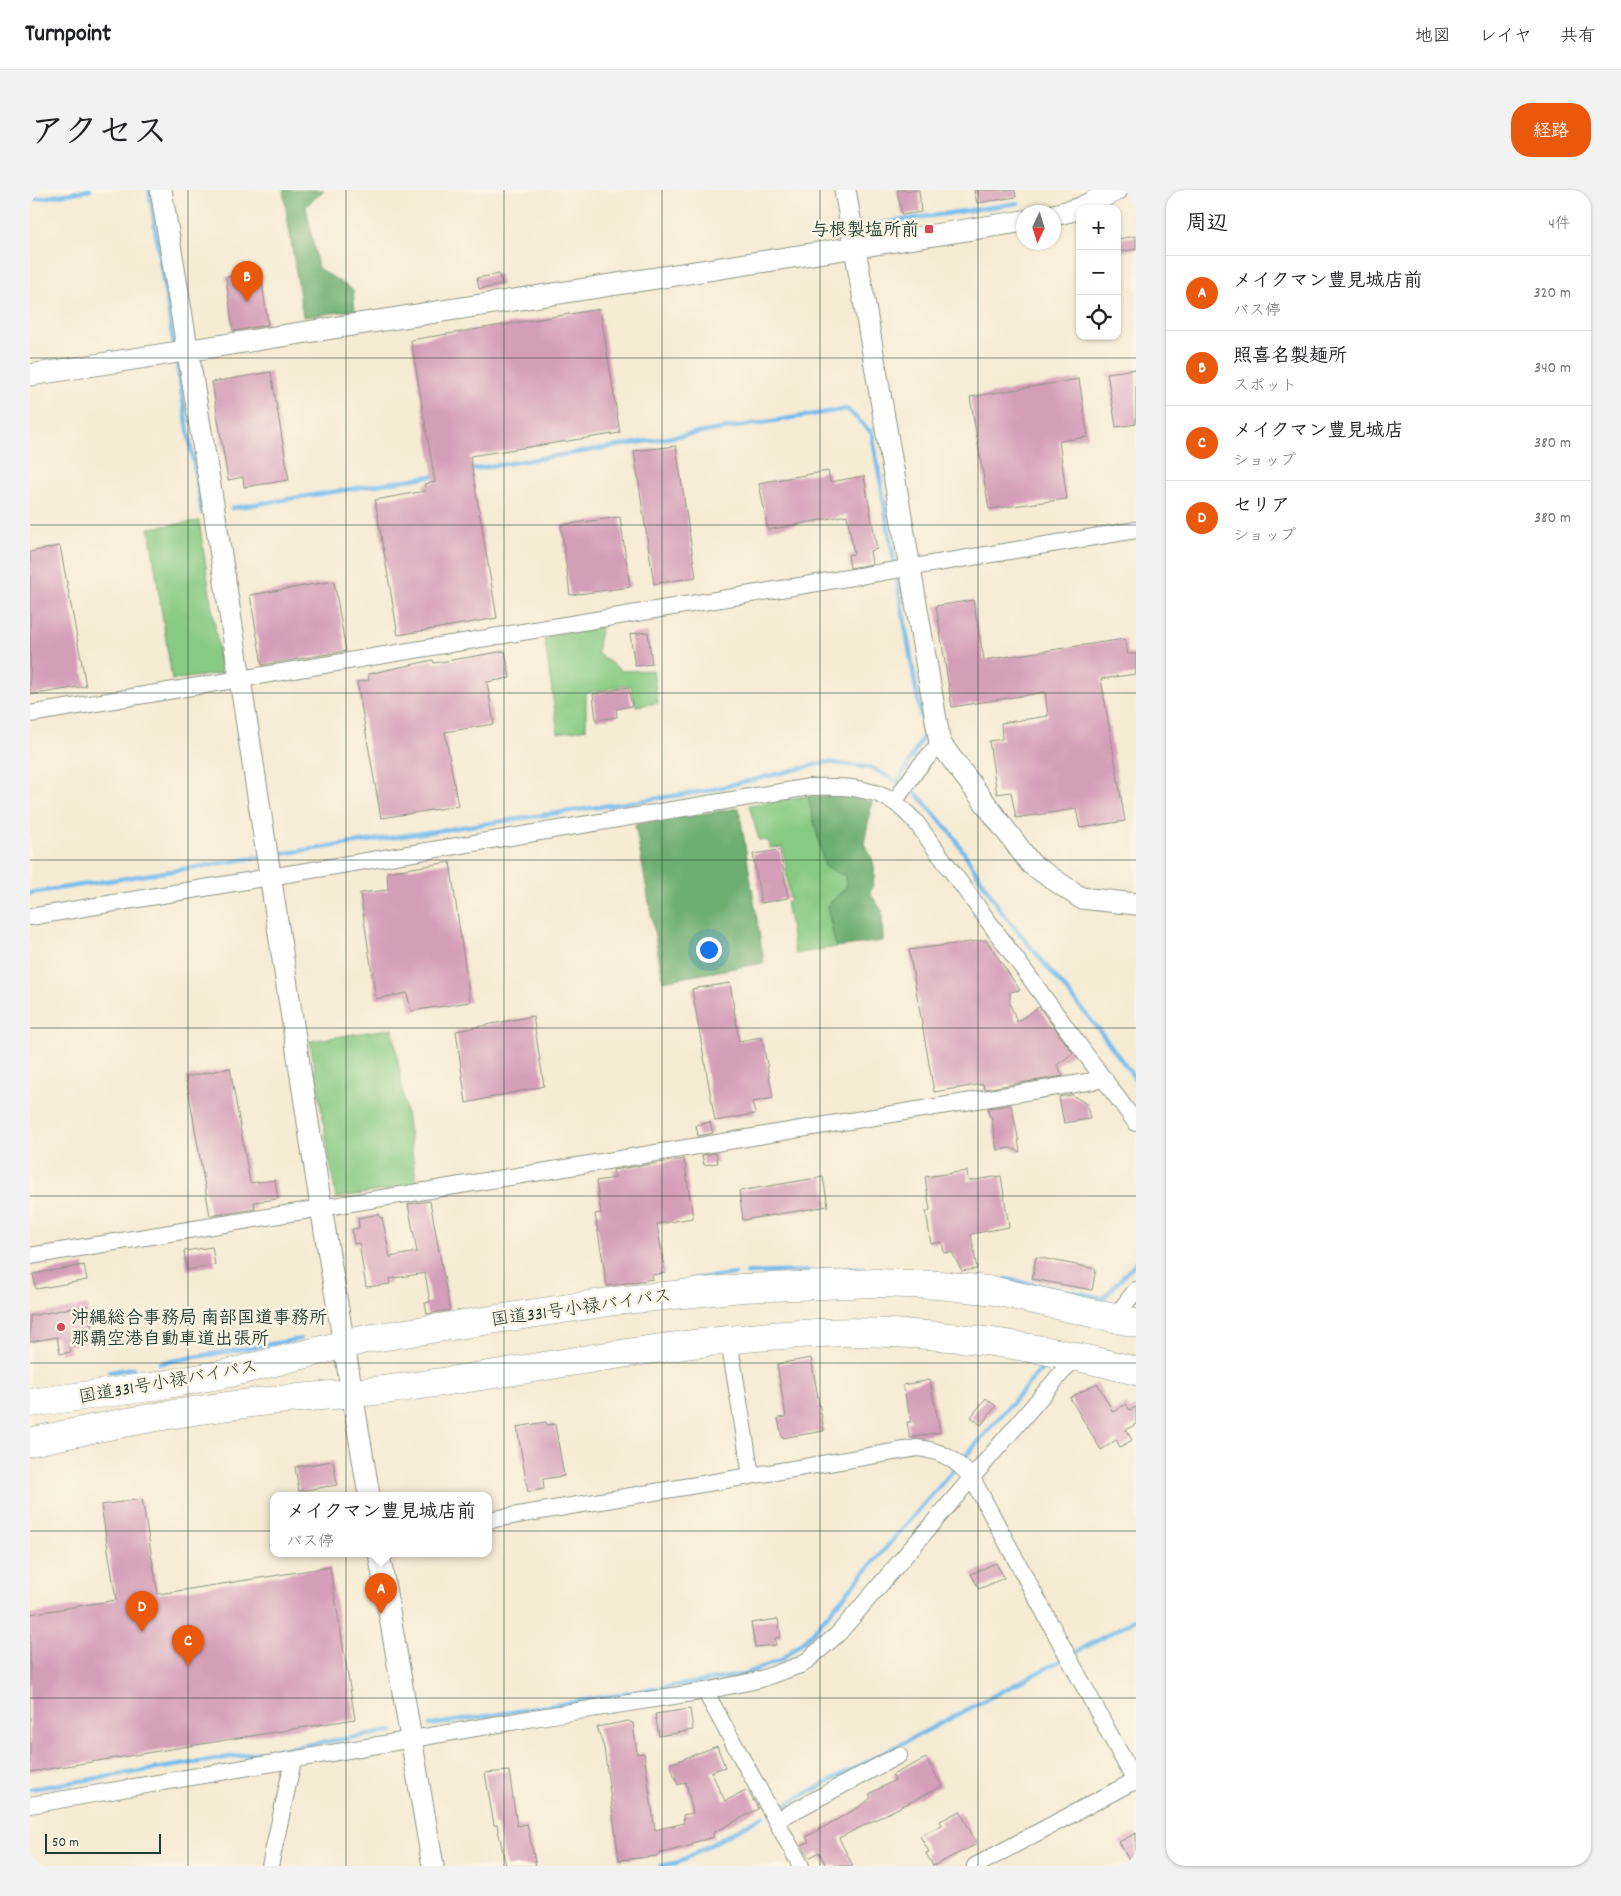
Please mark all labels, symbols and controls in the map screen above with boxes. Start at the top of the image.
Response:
text: Turnpoint [25,18,111,52]
text: 地図 [1415,25,1451,50]
text: レイヤ [1479,25,1532,50]
text: 共有 [1560,25,1596,50]
button: 経路 [1511,103,1591,157]
text: アクセス [30,110,168,160]
north arrow [1016,205,1061,250]
map controls [1076,205,1121,340]
button: + [1076,205,1121,250]
text: 周辺 [1186,210,1228,240]
text: 4件 [1548,213,1571,236]
place label: 与根製塩所前 [811,219,919,244]
marker: 与根製塩所前 [923,223,935,235]
button: − [1076,250,1121,295]
pin: B [231,261,263,302]
text: メイクマン豊見城店前 [1233,269,1423,296]
text: A [1198,282,1206,305]
text: 320 m [1534,282,1571,305]
button: locate [1076,295,1121,340]
text: バス停 [1233,300,1281,323]
text: 照喜名製麺所 [1233,344,1347,371]
text: B [1198,357,1206,380]
text: 340 m [1534,357,1571,380]
text: スポット [1233,375,1297,398]
text: メイクマン豊見城店 [1233,419,1404,446]
text: C [1198,432,1206,455]
text: 380 m [1534,432,1571,455]
text: ショップ [1233,450,1296,473]
text: セリア [1233,494,1290,521]
text: D [1198,507,1206,530]
text: 380 m [1534,507,1571,530]
text: ショップ [1233,525,1296,548]
your location [696,937,722,963]
street label: 国道331号小禄バイパス [490,1284,673,1334]
place label: 沖縄総合事務局 南部国道事務所 那覇空港自動車道出張所 [71,1307,327,1353]
marker: 沖縄総合事務局 南部国道事務所 那覇空港自動車道出張所 [55,1321,67,1333]
street label: 国道331号小禄バイパス [77,1355,260,1412]
popup [270,1492,492,1557]
text: メイクマン豊見城店前 [286,1500,476,1527]
text: バス停 [286,1531,334,1554]
pin: A [365,1573,397,1614]
pin: D [126,1591,158,1632]
pin: C [172,1625,204,1666]
scale bar [45,1831,161,1854]
text: 50 m [52,1833,79,1853]

